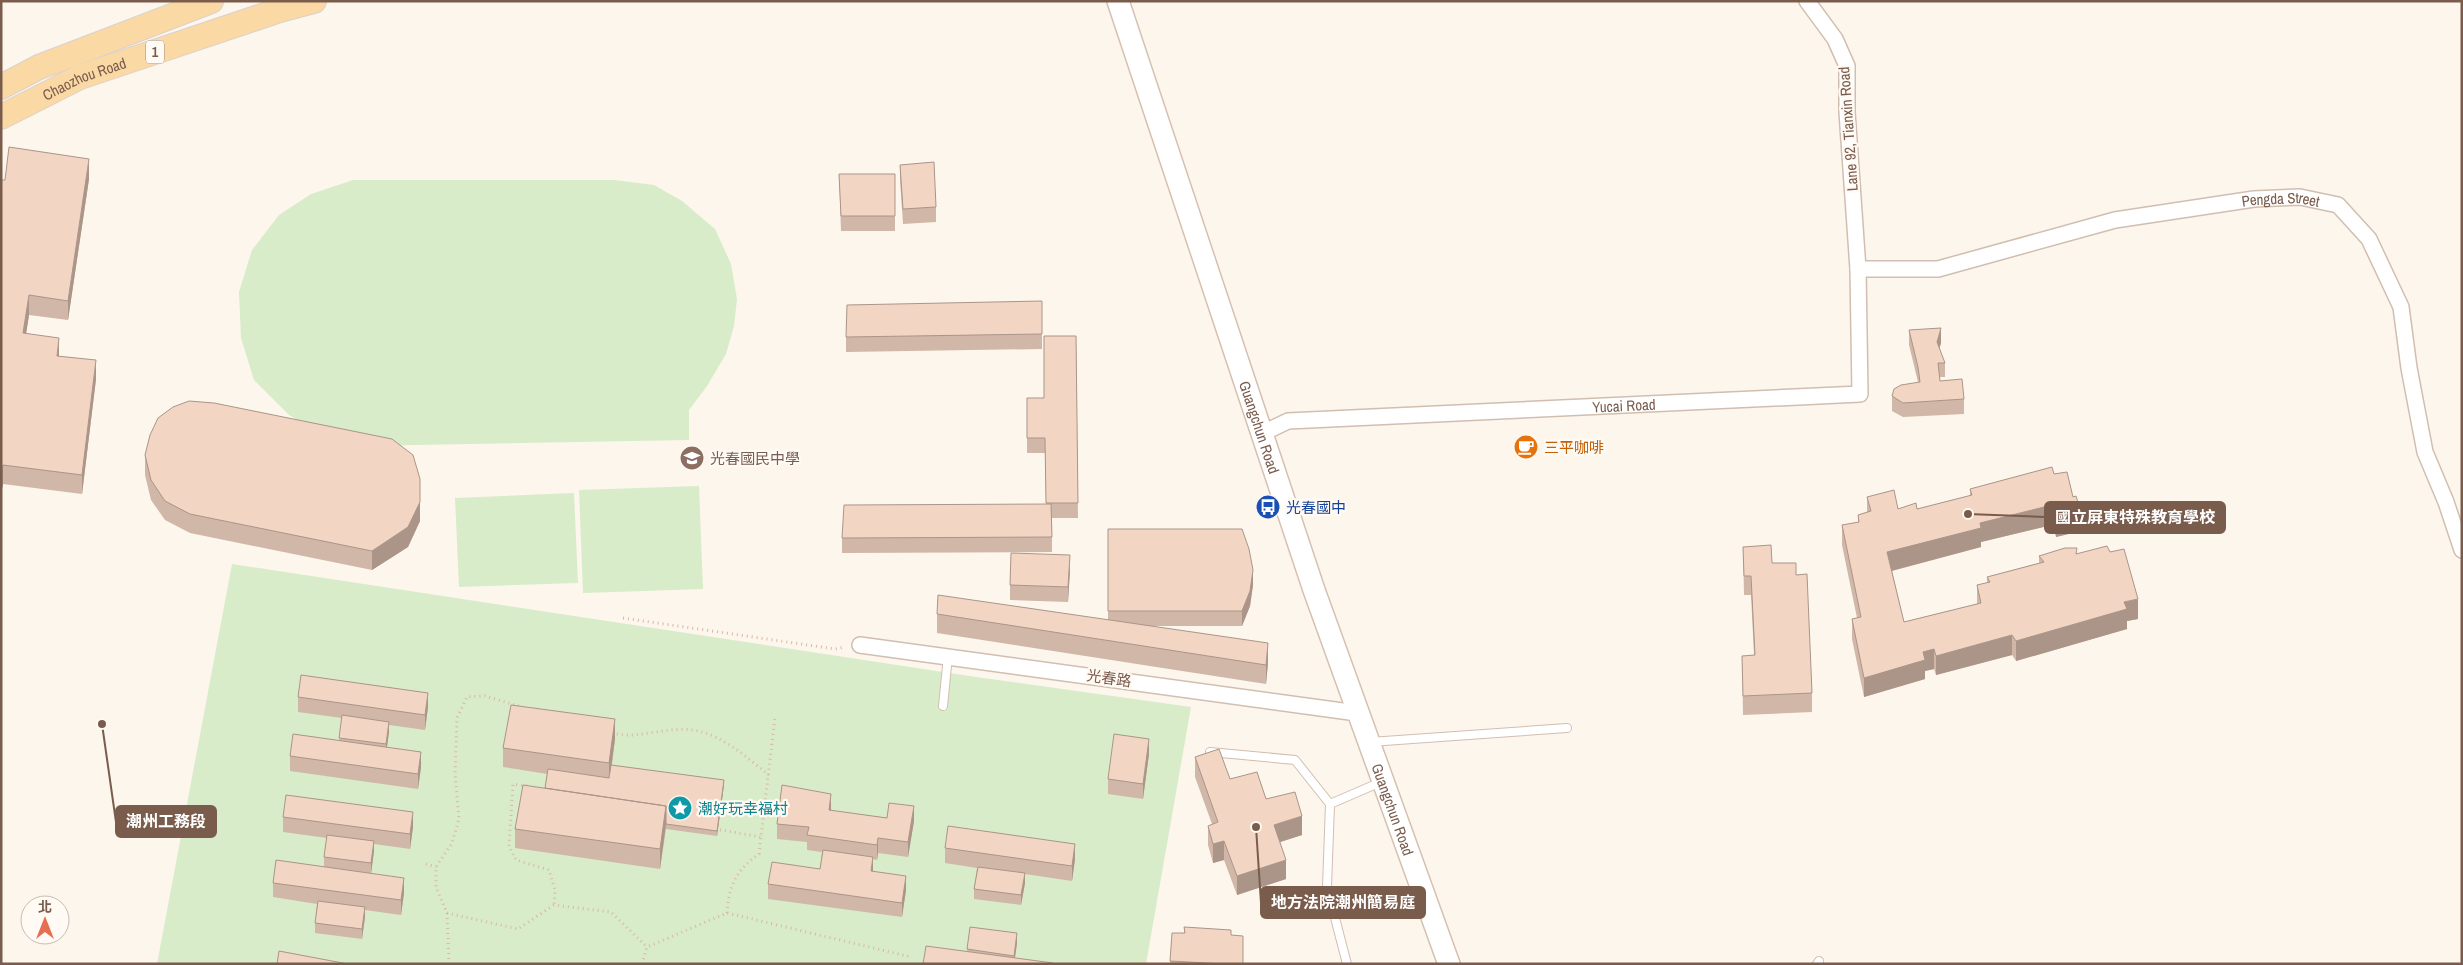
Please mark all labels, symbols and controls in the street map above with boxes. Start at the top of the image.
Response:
road number: 1 [146,41,164,64]
street label: Chaozhou Road [39,52,129,105]
street label: Lane 92, Tianxin Road [1833,66,1863,192]
street label: Pengda Street [2240,186,2322,212]
street label: Guangchun Road [1235,378,1285,476]
street label: Yucai Road [1592,393,1656,417]
cafe icon: 三平咖啡 [1513,434,1539,460]
place label: 三平咖啡 [1544,437,1604,458]
school or university icon: 光春國民中學 [679,445,705,471]
place label: 光春國民中學 [710,448,800,469]
bus stop icon: 光春國中 [1255,494,1281,520]
place label: 光春國中 [1286,497,1346,518]
callout: 國立屏東特殊教育學校 [2045,502,2225,533]
text: 國立屏東特殊教育學校 [2055,506,2216,528]
street label: 光春路 [1085,664,1133,692]
street label: Guangchun Road [1367,760,1419,858]
place icon: 潮好玩幸福村 [667,795,693,821]
place label: 潮好玩幸福村 [698,798,788,819]
callout: 潮州工務段 [116,806,216,837]
text: 潮州工務段 [126,810,206,832]
callout: 地方法院潮州簡易庭 [1261,887,1425,918]
text: 地方法院潮州簡易庭 [1271,891,1415,913]
north arrow [20,895,70,945]
text: 北 [38,898,52,916]

